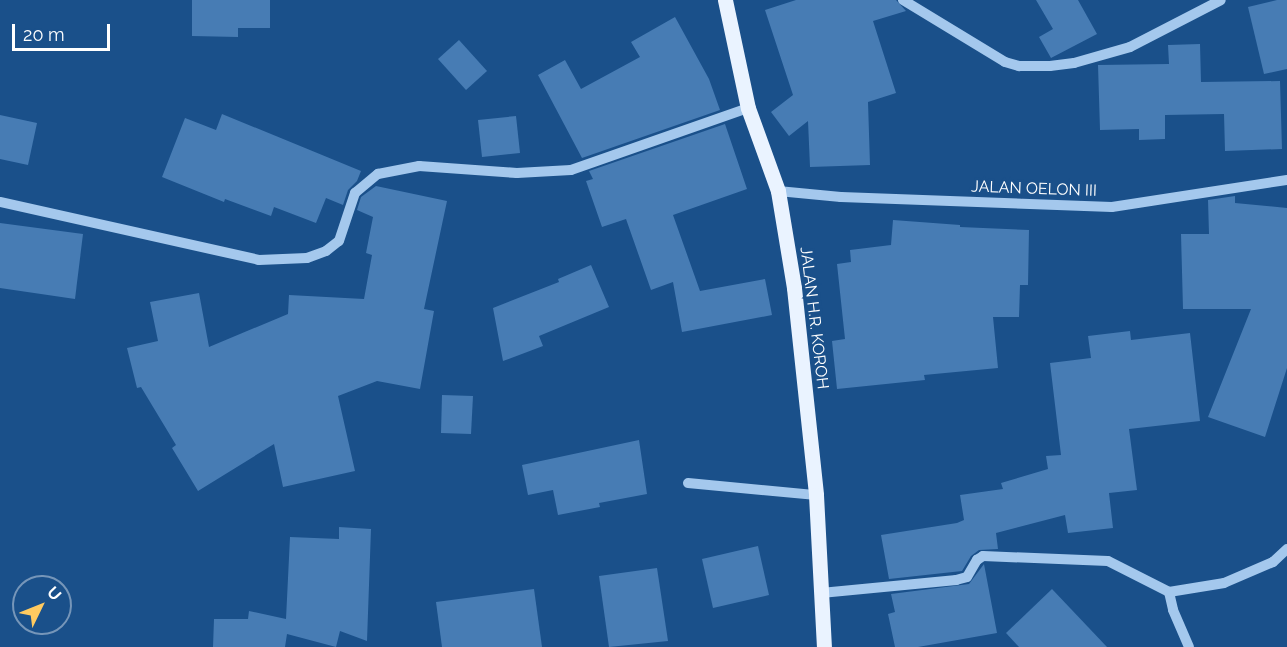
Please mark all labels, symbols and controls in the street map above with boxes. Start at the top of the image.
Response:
scale bar [15,12,112,50]
text: 20 m [23,24,65,45]
street label: JALAN OELON III [971,177,1097,201]
street label: JALAN H.R. KOROH [796,246,832,390]
north arrow [12,575,72,635]
text: U [43,583,65,605]

